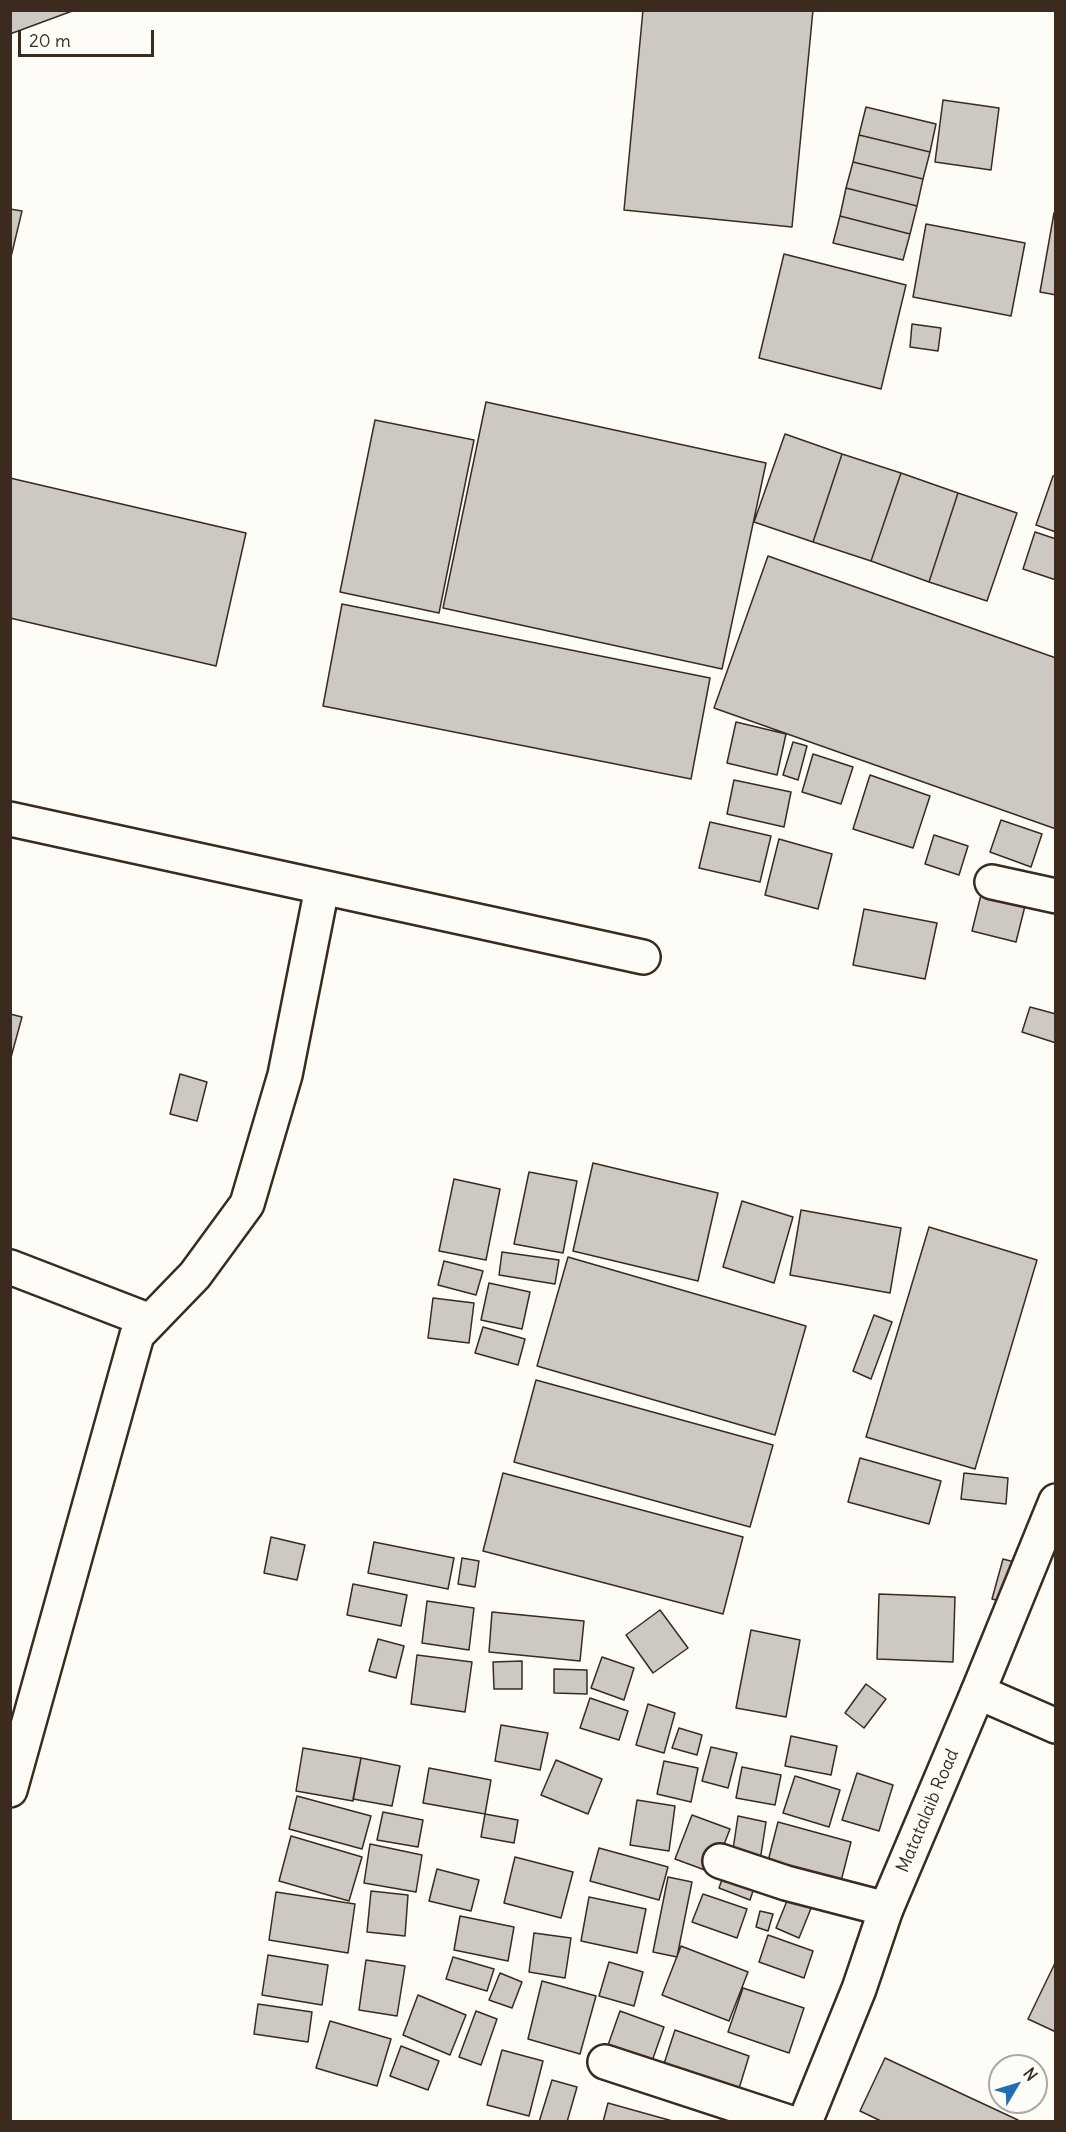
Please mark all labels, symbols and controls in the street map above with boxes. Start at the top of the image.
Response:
scale bar [21,18,158,56]
text: 20 m [29,29,71,52]
street label: Matatalaib Road [892,1746,964,1876]
north arrow [988,2054,1048,2114]
text: N [1019,2064,1042,2085]

